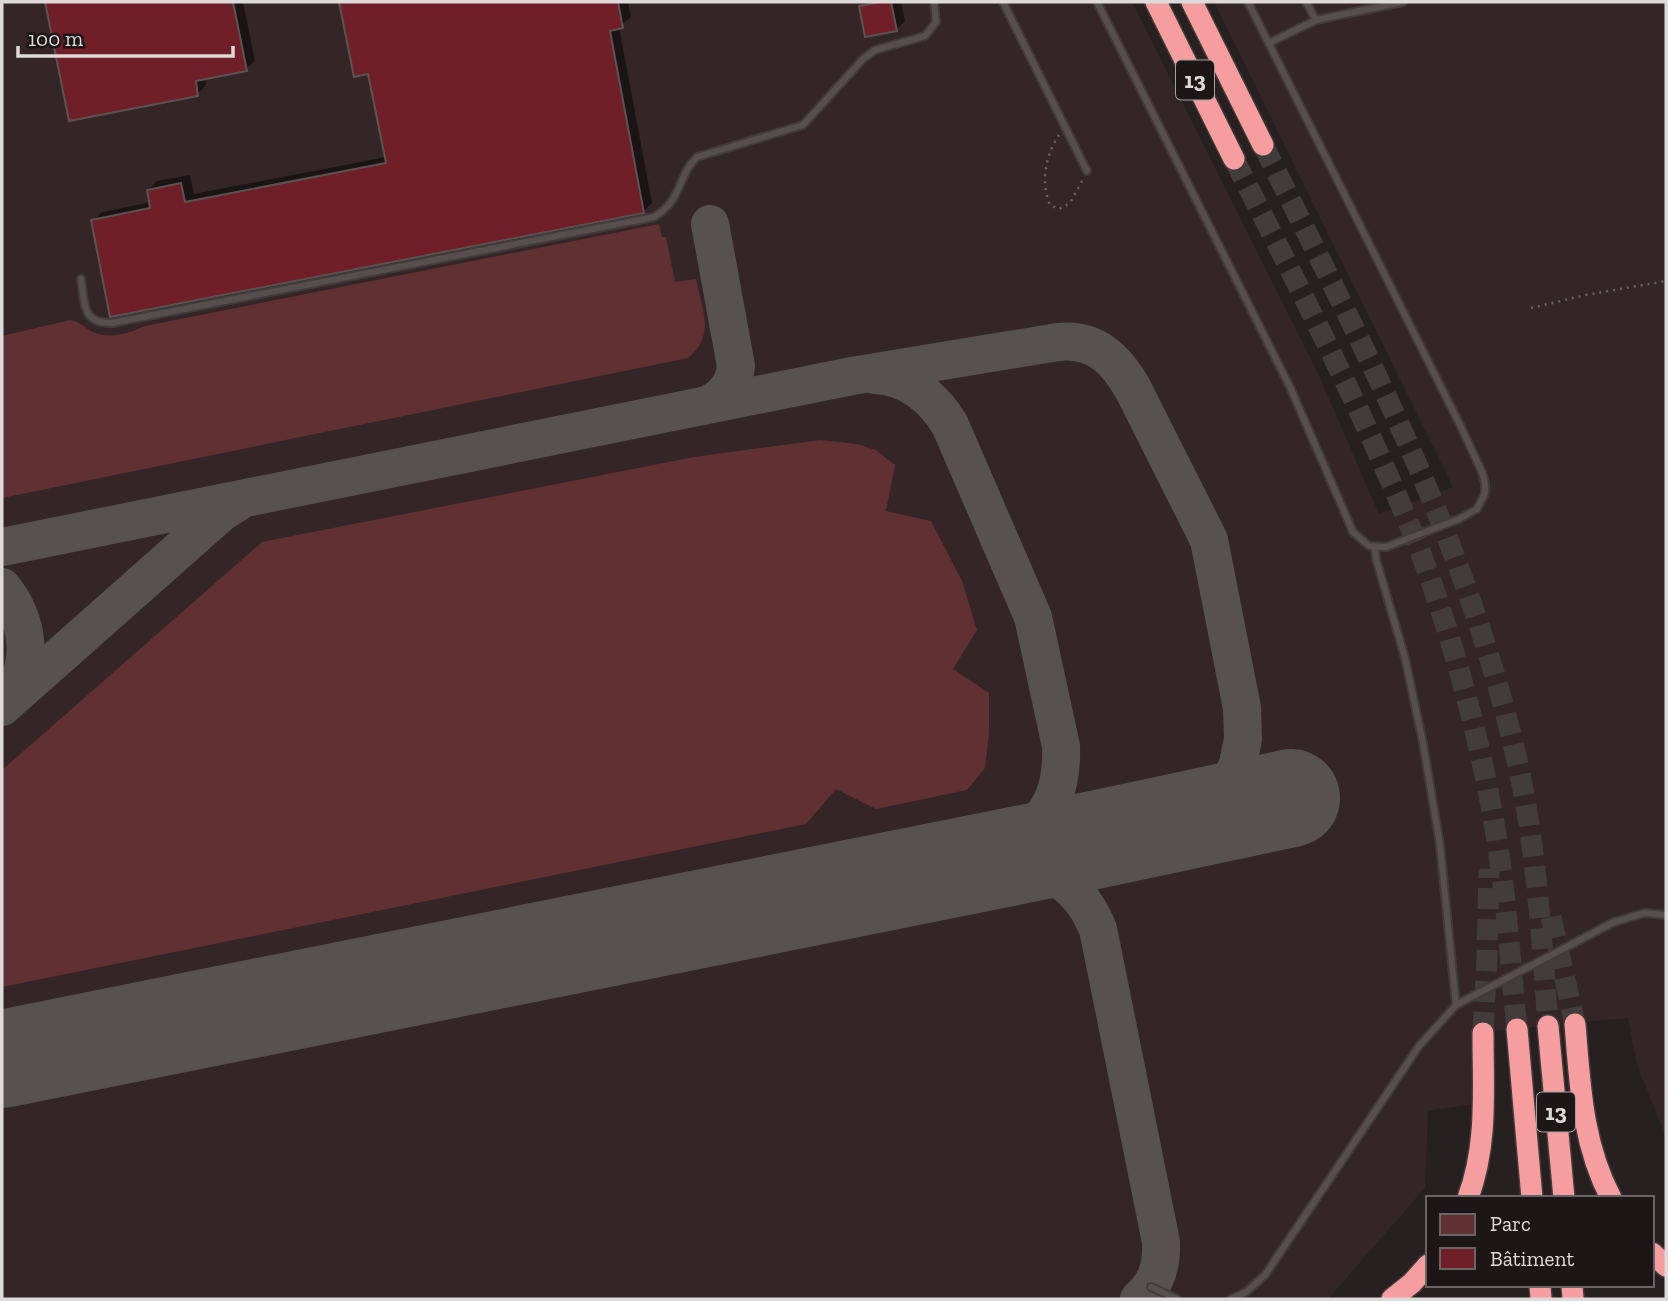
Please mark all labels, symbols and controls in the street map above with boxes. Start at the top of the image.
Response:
scale bar [18,14,233,58]
text: 100 m [28,26,83,51]
road number: 13 [1176,60,1214,100]
road number: 13 [1537,1092,1575,1132]
legend [1426,1196,1654,1287]
text: Parc [1490,1211,1531,1236]
text: Bâtiment [1490,1246,1575,1271]

